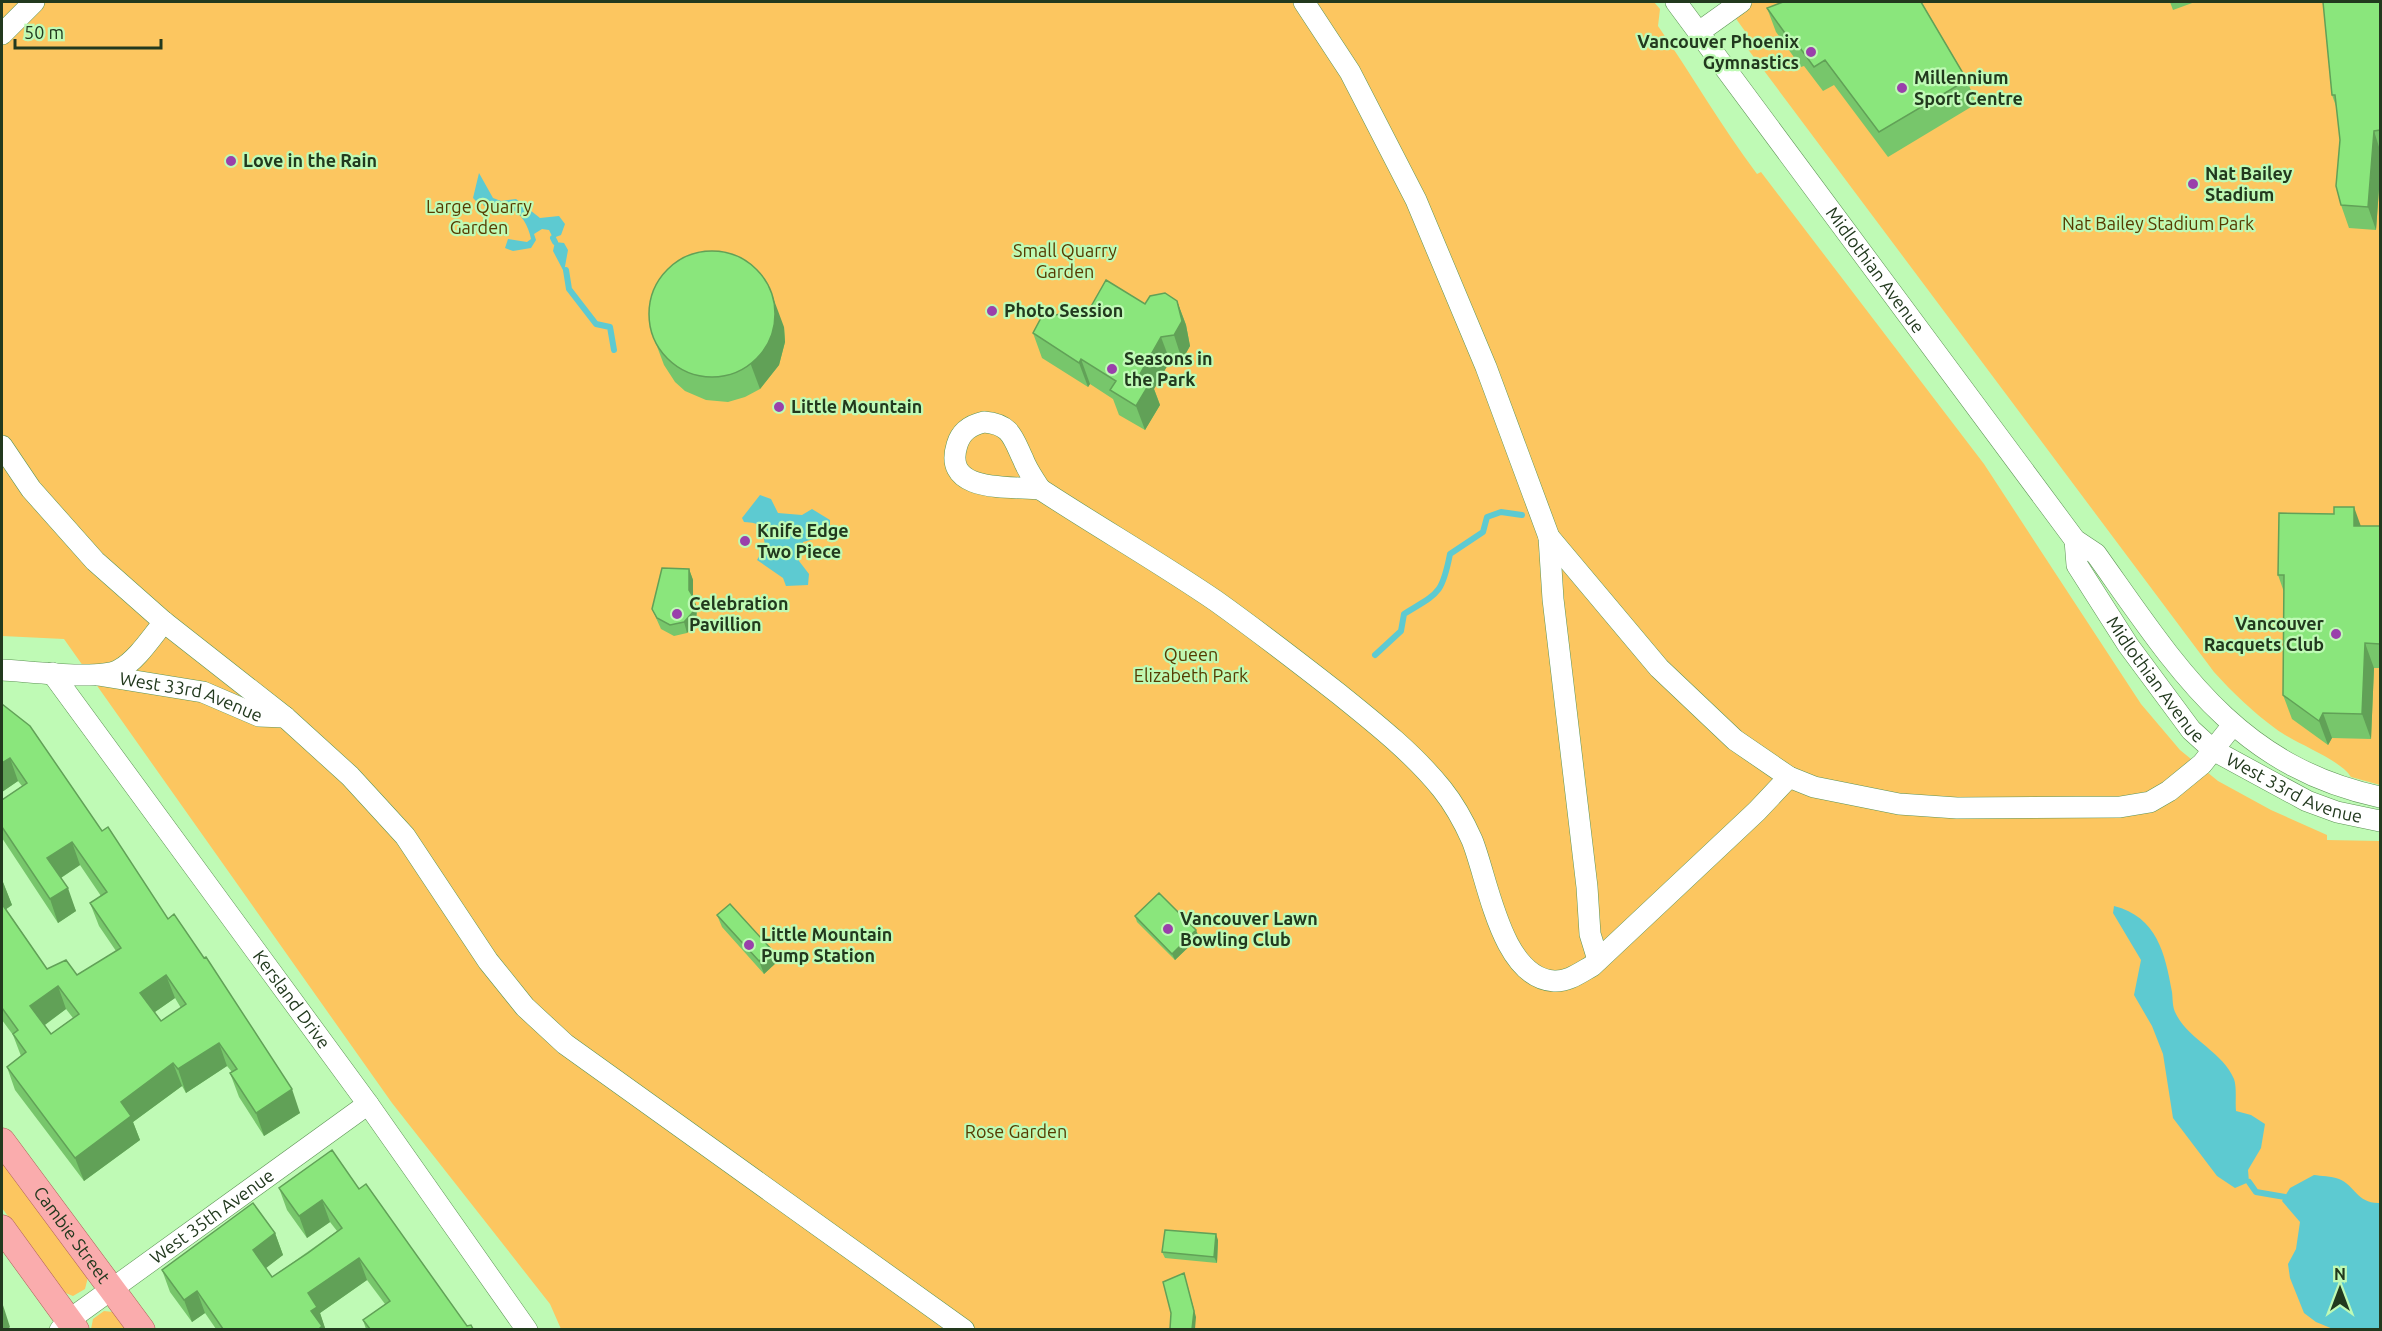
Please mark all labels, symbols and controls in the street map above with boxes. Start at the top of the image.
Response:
scale bar [15,12,160,50]
text: 50 m [24,22,64,42]
place label: Vancouver Phoenix Gymnastics [1637,31,1799,72]
marker: Vancouver Phoenix Gymnastics [1804,45,1818,59]
place label: Millennium Sport Centre [1914,67,2023,108]
marker: Millennium Sport Centre [1895,81,1909,95]
place label: Love in the Rain [243,150,377,170]
marker: Love in the Rain [224,154,238,168]
place label: Nat Bailey Stadium [2205,163,2293,204]
marker: Nat Bailey Stadium [2186,177,2200,191]
park label: Large Quarry Garden [426,196,532,237]
street label: Midlothian Avenue [1822,203,1929,337]
park label: Nat Bailey Stadium Park [2062,213,2254,233]
park label: Small Quarry Garden [1013,240,1117,281]
place label: Photo Session [1004,300,1123,320]
marker: Photo Session [985,304,999,318]
place label: Seasons in the Park [1124,348,1213,389]
marker: Seasons in the Park [1105,362,1119,376]
place label: Little Mountain [791,396,922,416]
marker: Little Mountain [772,400,786,414]
place label: Knife Edge Two Piece [757,520,849,561]
marker: Knife Edge Two Piece [738,534,752,548]
place label: Celebration Pavillion [689,593,788,634]
marker: Celebration Pavillion [670,607,684,621]
street label: Midlothian Avenue [2103,612,2209,746]
place label: Vancouver Racquets Club [2204,613,2325,654]
marker: Vancouver Racquets Club [2329,627,2343,641]
park label: Queen Elizabeth Park [1134,644,1248,685]
street label: West 33rd Avenue [118,668,266,725]
street label: West 33rd Avenue [2223,748,2364,826]
place label: Vancouver Lawn Bowling Club [1180,908,1318,949]
marker: Vancouver Lawn Bowling Club [1161,922,1175,936]
place label: Little Mountain Pump Station [761,924,892,965]
marker: Little Mountain Pump Station [742,938,756,952]
street label: Kersland Drive [250,946,335,1052]
park label: Rose Garden [965,1121,1067,1141]
street label: West 35th Avenue [146,1164,277,1267]
street label: Cambie Street [30,1182,115,1287]
north arrow [2310,1259,2370,1319]
text: N [2334,1265,2346,1283]

